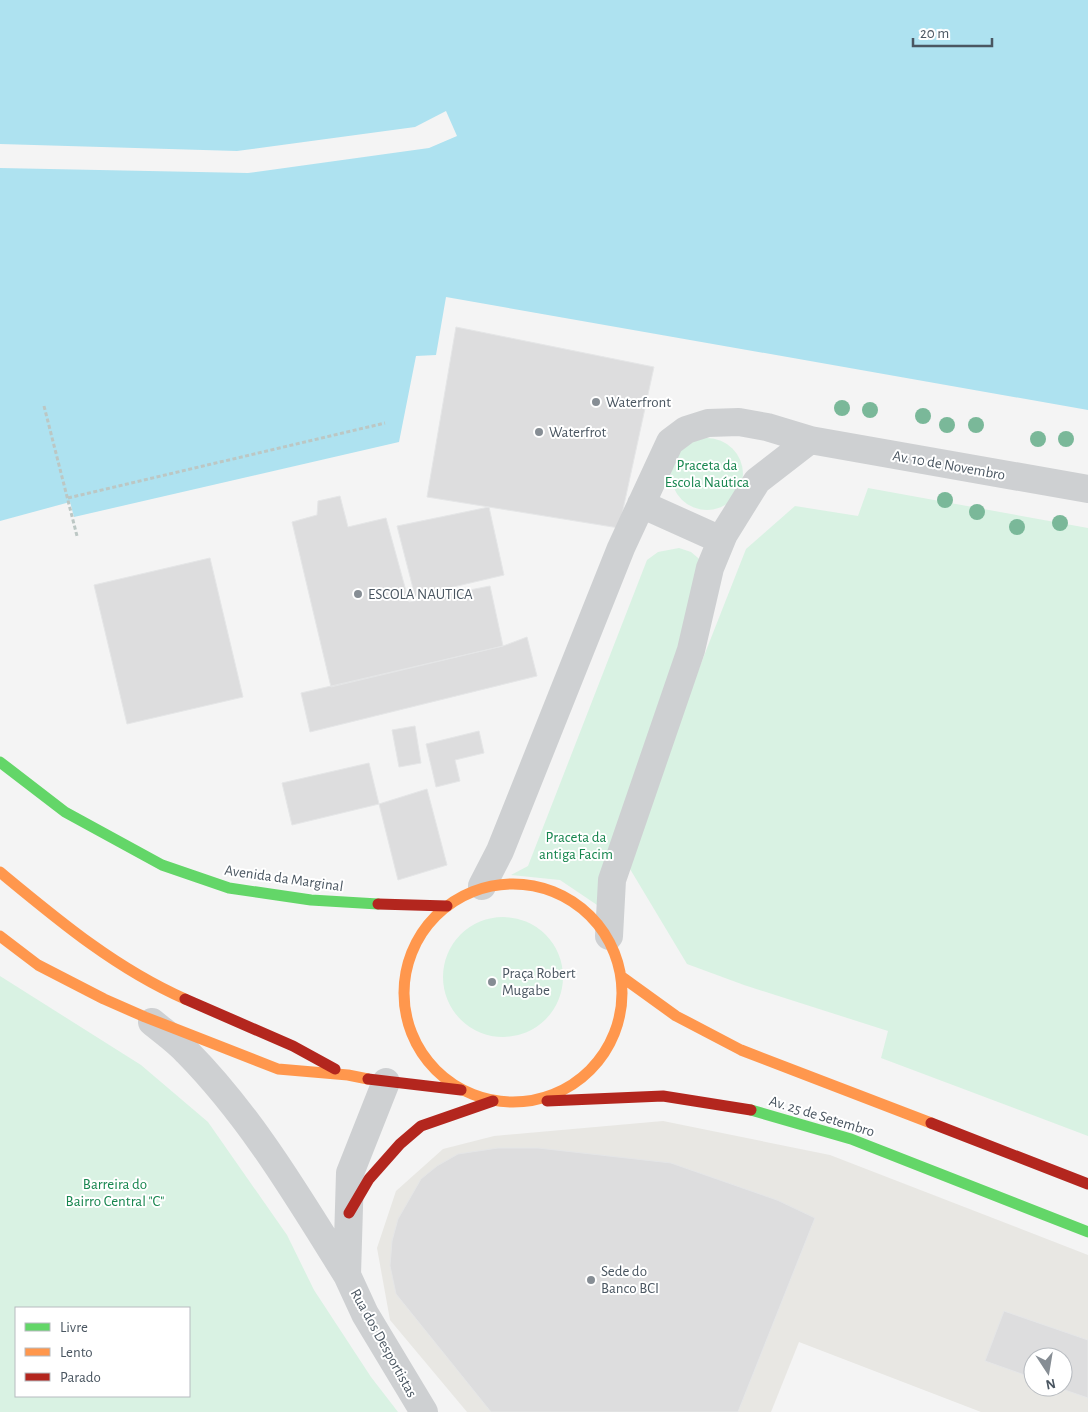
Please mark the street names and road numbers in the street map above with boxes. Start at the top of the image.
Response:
street label: Av. 10 de Novembro [891,448,1006,483]
street label: Avenida da Marginal [224,863,344,894]
street label: Av. 25 de Setembro [767,1093,876,1140]
street label: Rua dos Desportistas [348,1287,420,1400]

